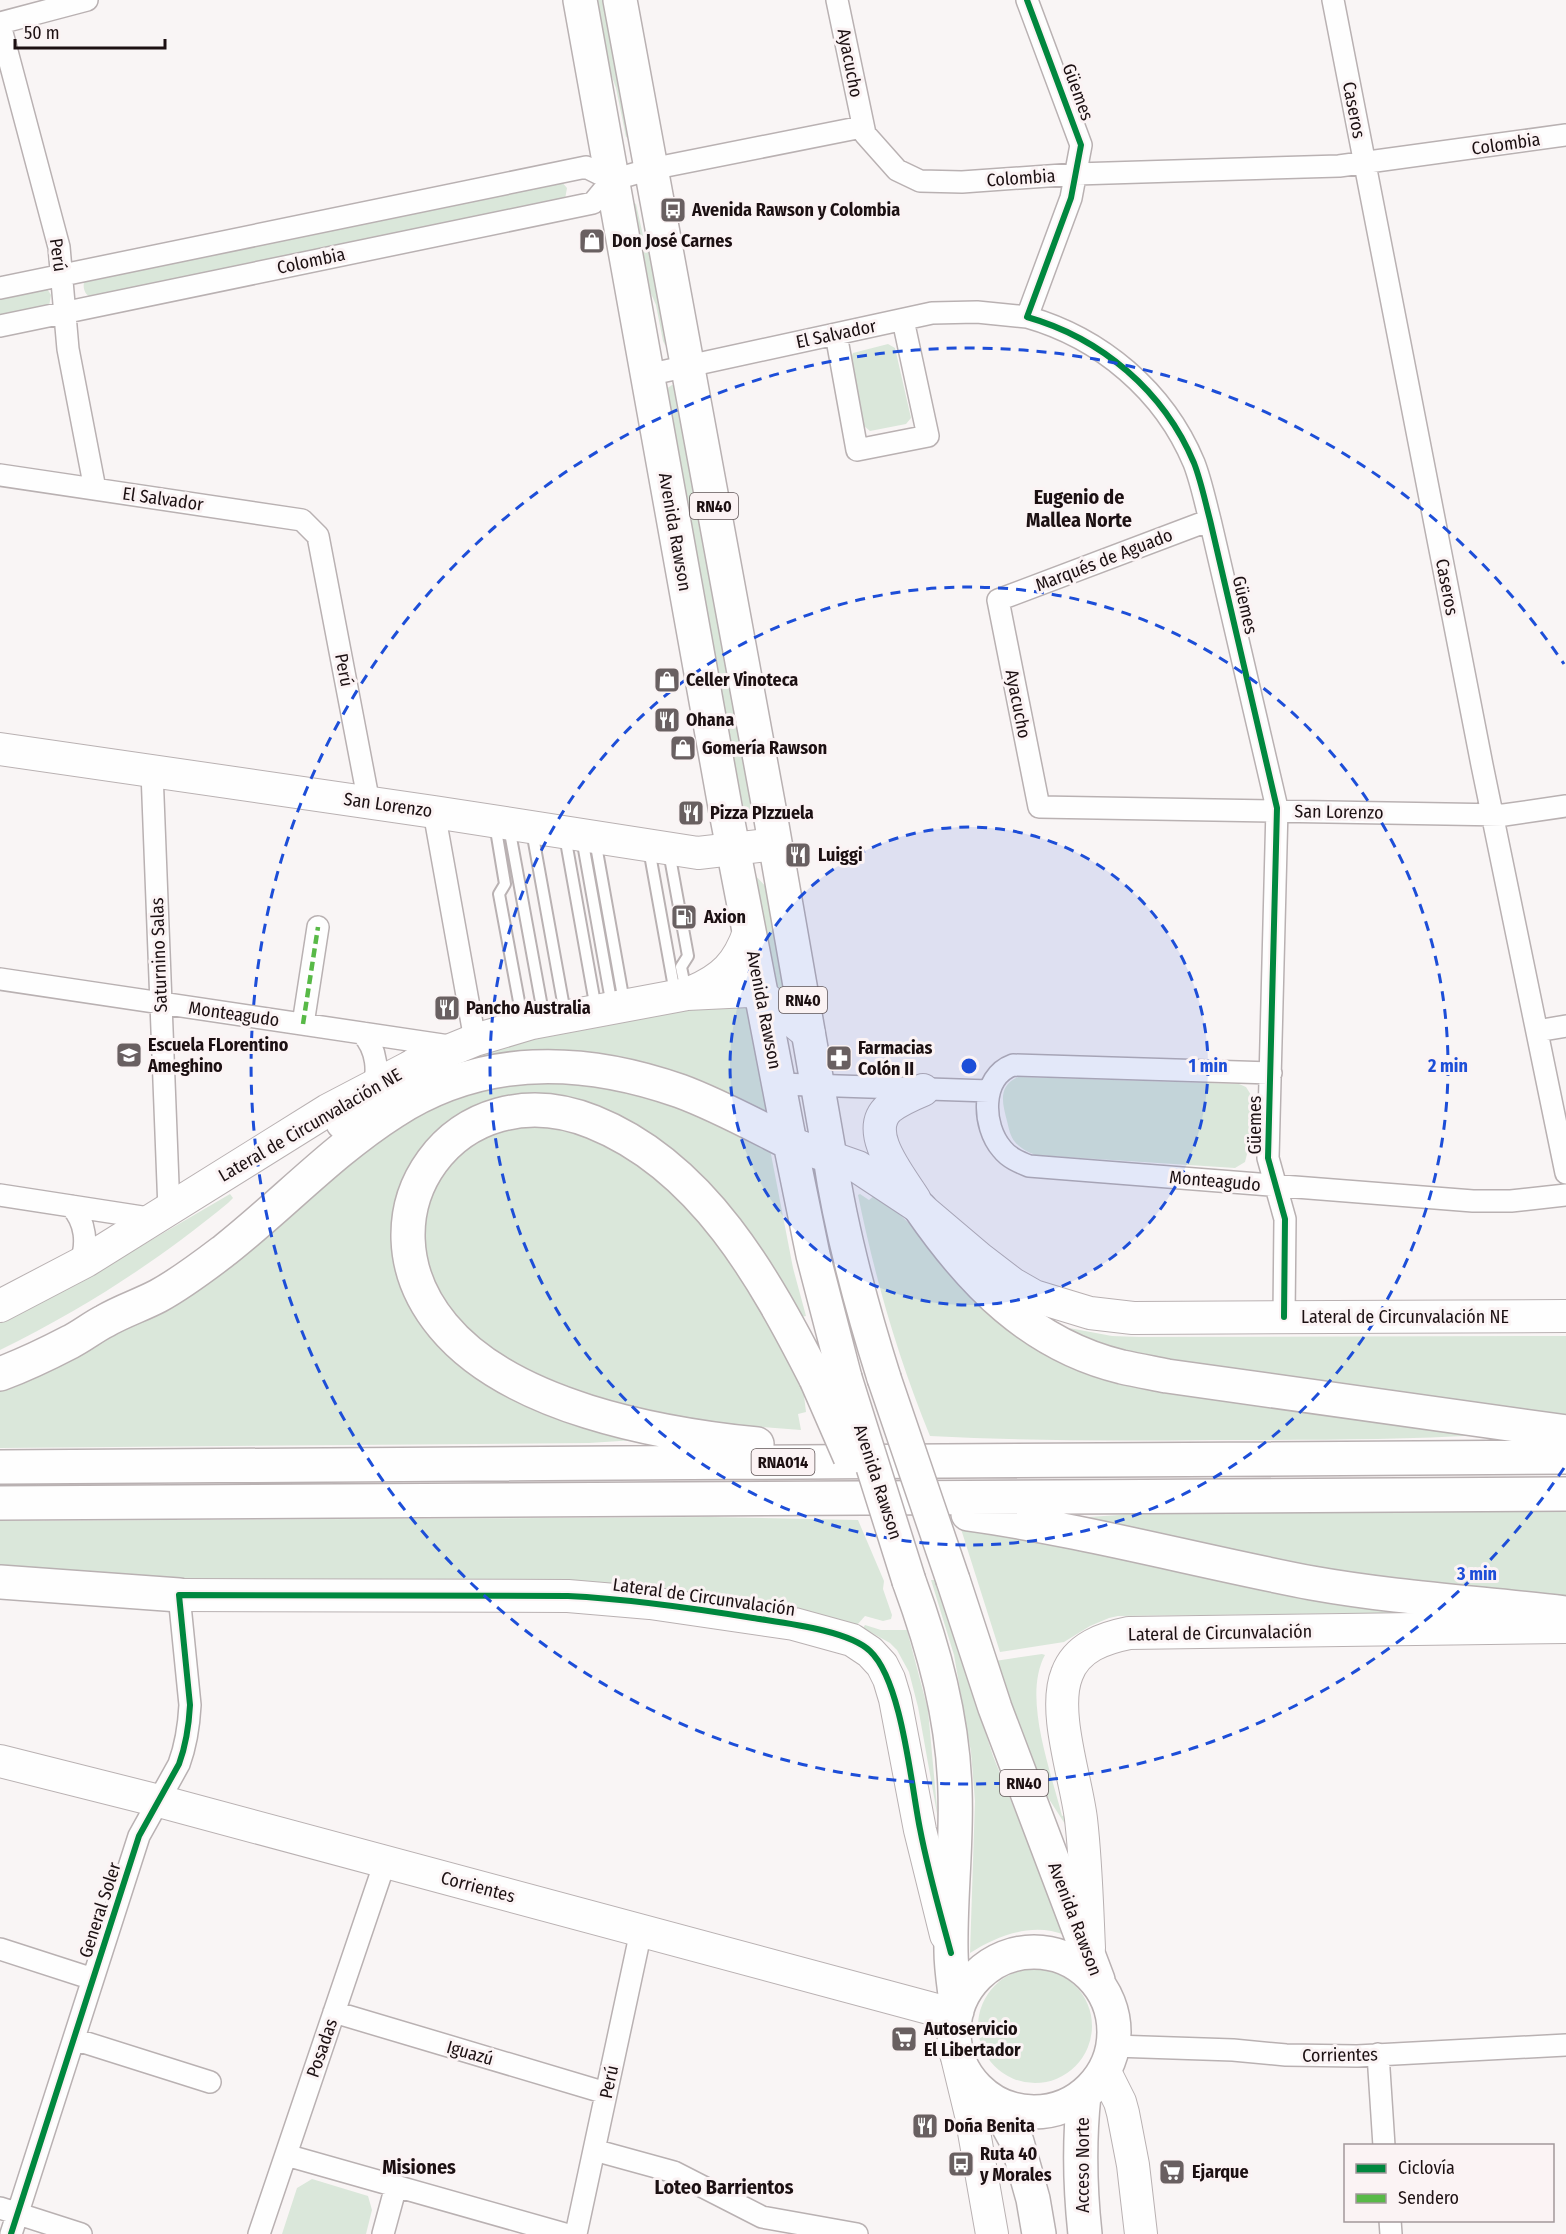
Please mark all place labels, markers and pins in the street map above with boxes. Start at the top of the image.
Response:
bus stop icon: Avenida Rawson y Colombia [658,195,688,225]
place label: Avenida Rawson y Colombia [691,199,900,221]
shop icon: Don José Carnes [577,226,607,256]
place label: Don José Carnes [612,230,732,252]
shop icon: Celler Vinoteca [652,665,682,695]
place label: Celler Vinoteca [686,669,798,691]
restaurant icon: Ohana [652,705,682,735]
place label: Ohana [686,709,734,731]
shop icon: Gomería Rawson [668,733,698,763]
place label: Gomería Rawson [702,737,827,759]
restaurant icon: Pizza PIzzuela [676,798,706,828]
place label: Pizza PIzzuela [710,802,814,824]
restaurant icon: Luiggi [783,840,813,870]
place label: Luiggi [818,844,863,866]
fuel station icon: Axion [669,902,699,932]
place label: Axion [703,906,746,928]
restaurant icon: Pancho Australia [432,993,462,1023]
place label: Pancho Australia [466,997,591,1019]
place label: Escuela FLorentino Ameghino [147,1034,289,1077]
place label: Farmacias Colón II [858,1037,932,1080]
school or university icon: Escuela FLorentino Ameghino [114,1040,144,1070]
pharmacy icon: Farmacias Colón II [824,1043,854,1073]
centre of rings [959,1056,979,1076]
place label: Autoservicio El Libertador [923,2018,1021,2061]
supermarket icon: Autoservicio El Libertador [889,2024,919,2054]
restaurant icon: Doña Benita [910,2111,940,2141]
place label: Doña Benita [944,2115,1035,2137]
place label: Ruta 40 y Morales [979,2143,1052,2186]
bus stop icon: Ruta 40 y Morales [946,2149,976,2179]
supermarket icon: Ejarque [1157,2157,1187,2187]
place label: Ejarque [1192,2161,1249,2183]

